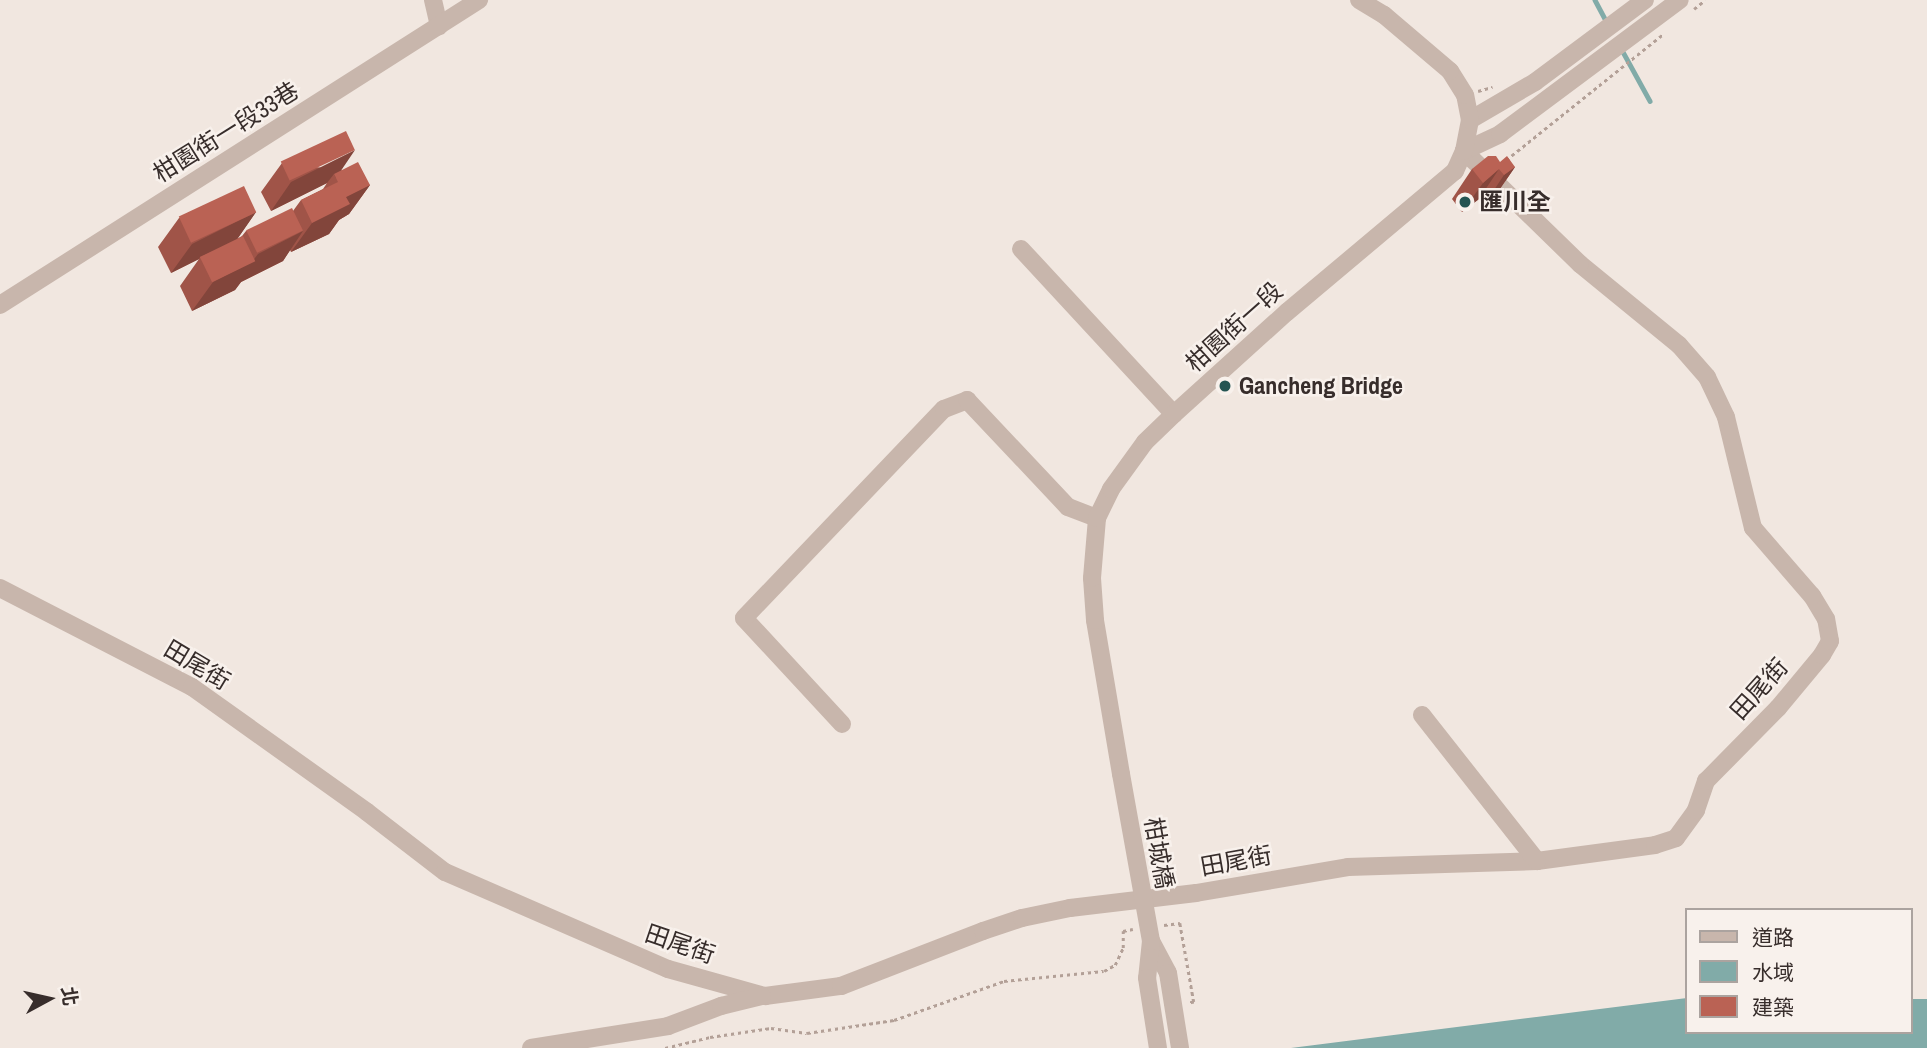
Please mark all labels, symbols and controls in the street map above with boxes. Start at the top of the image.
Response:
street label: 柑園街一段33巷 [148,76,304,188]
place label: 匯川全 [1479,188,1551,216]
marker: 匯川全 [1457,194,1473,210]
street label: 柑園街一段 [1180,276,1288,378]
place label: Gancheng Bridge [1239,372,1403,400]
marker: Gancheng Bridge [1217,378,1233,394]
street label: 田尾街 [159,634,235,696]
street label: 田尾街 [1724,653,1794,725]
street label: 柑城橋 [1139,815,1179,891]
street label: 田尾街 [1198,841,1274,881]
legend [1686,908,1913,1034]
street label: 田尾街 [641,919,719,969]
text: 道路 [1752,923,1794,952]
text: 水域 [1752,958,1794,987]
north arrow [14,964,84,1034]
text: 北 [56,985,84,1007]
text: 建築 [1752,993,1794,1022]

